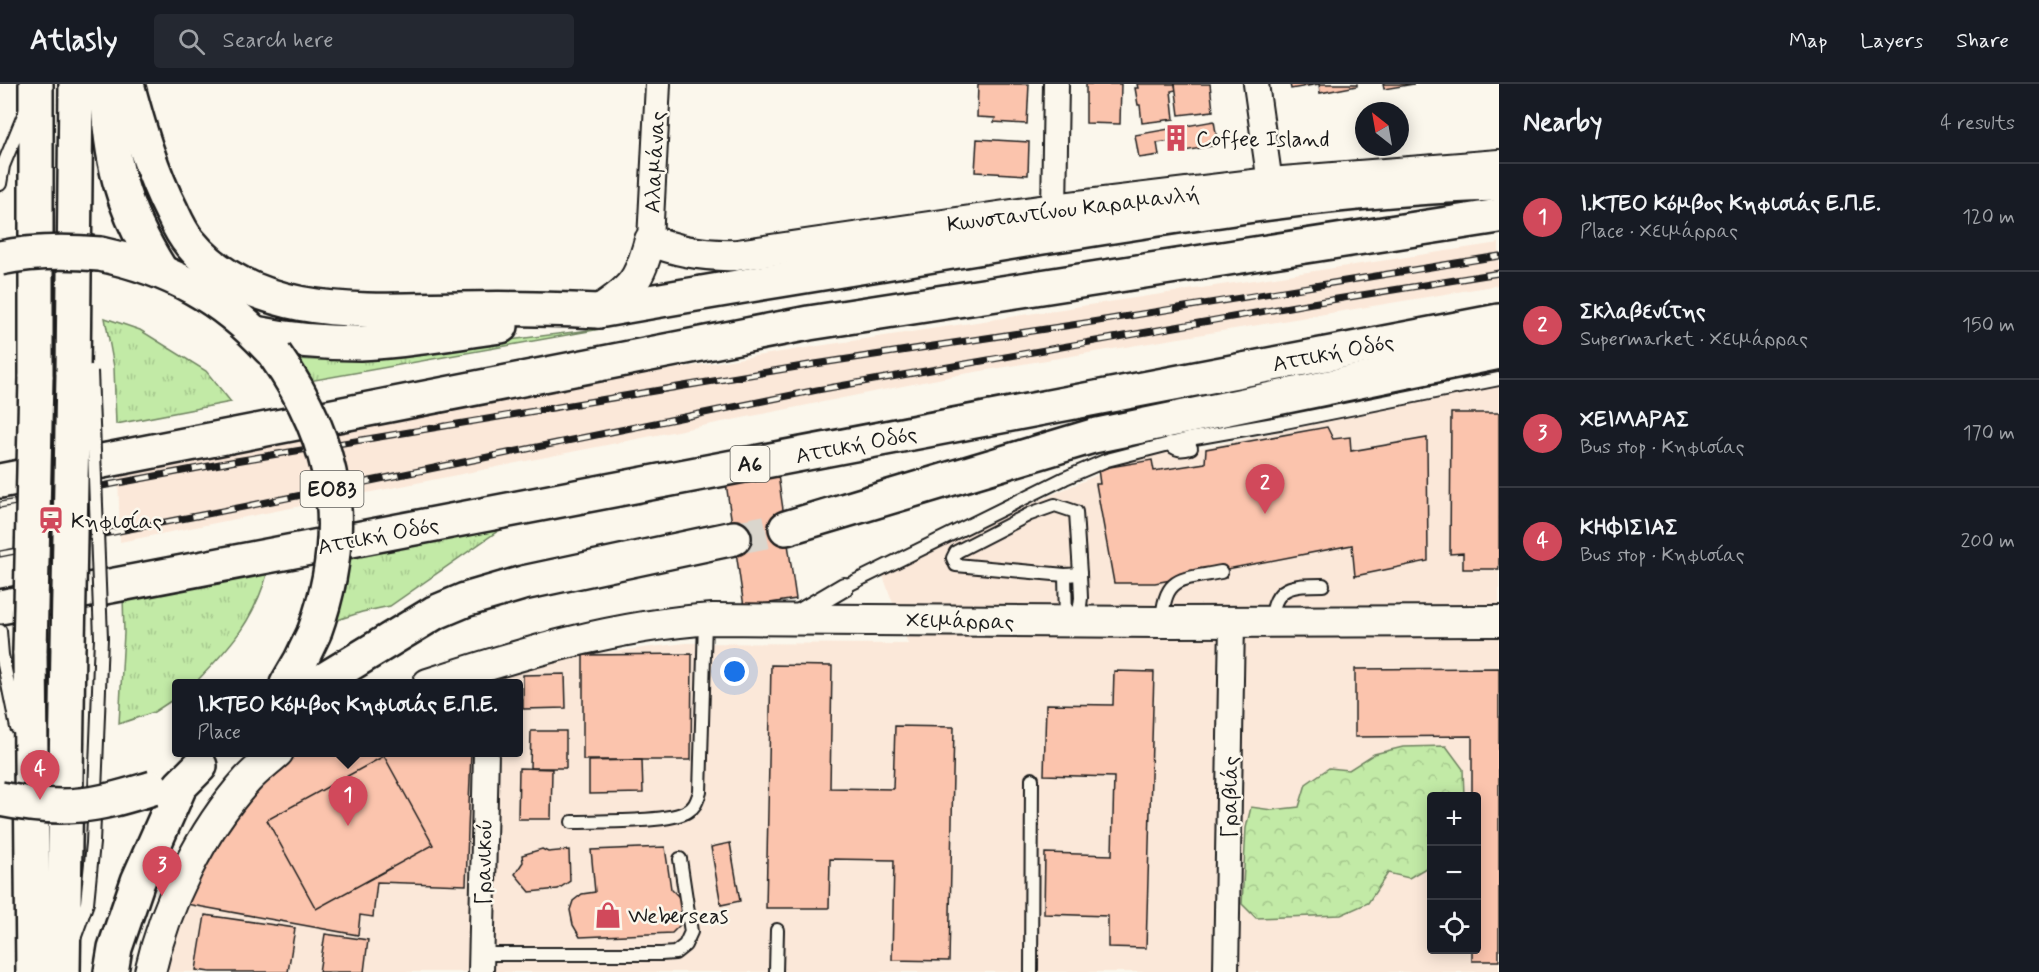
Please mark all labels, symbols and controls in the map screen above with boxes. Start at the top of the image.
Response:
search box [154,14,574,68]
text: Atlasly [30,23,118,60]
icon: search [175,25,208,58]
text: Search here [223,27,333,55]
text: Map [1789,27,1827,55]
text: Layers [1860,27,1923,55]
text: Share [1956,27,2009,55]
north arrow [1355,102,1409,156]
text: Nearby [1523,106,1602,140]
street label: Αλαμάνας [639,110,673,214]
text: 4 results [1940,110,2015,137]
building icon: Coffee Island [1161,123,1191,153]
place label: Coffee Island [1196,126,1330,154]
street label: Κωνσταντίνου Καραμανλή [945,181,1201,239]
text: Ι.ΚΤΕΟ Κόμβος Κηφισιάς Ε.Π.Ε. [1580,190,1881,218]
text: 1 [1538,204,1547,231]
text: 120 m [1962,204,2015,231]
text: Place · Χειμάρρας [1580,218,1738,245]
text: Σκλαβενίτης [1580,298,1706,326]
text: 2 [1538,312,1547,339]
text: 150 m [1962,312,2015,339]
text: Supermarket · Χειμάρρας [1580,326,1808,353]
street label: Αττική Οδός [1270,328,1397,379]
text: ΧΕΙΜΑΡΑΣ [1580,406,1690,434]
street label: Αττική Οδός [793,420,920,471]
text: 3 [1538,420,1547,447]
text: 170 m [1963,420,2015,447]
text: Bus stop · Κηφισίας [1580,434,1744,461]
road number: Α6 [730,446,770,482]
pin: 2 [1246,464,1284,514]
road number: ΕΟ83 [300,471,364,507]
station icon: Κηφισίας [36,505,66,535]
place label: Κηφισίας [71,508,162,536]
street label: Αττική Οδός [315,511,442,562]
text: ΚΗΦΙΣΙΑΣ [1580,514,1678,542]
text: 4 [1537,528,1548,555]
text: 200 m [1960,528,2015,555]
text: Bus stop · Κηφισίας [1580,542,1744,569]
street label: Χειμάρρας [906,607,1014,637]
your location [720,657,749,686]
popup [172,679,523,757]
text: Ι.ΚΤΕΟ Κόμβος Κηφισιάς Ε.Π.Ε. [197,691,498,719]
text: Place [197,719,241,746]
pin: 4 [20,750,60,800]
street label: Γραβιάς [1216,756,1246,838]
pin: 1 [328,776,368,826]
map controls [1427,792,1481,954]
button: + [1427,792,1481,846]
street label: Γρανικού [470,819,500,905]
pin: 3 [142,846,182,896]
button: − [1427,846,1481,900]
shop icon: Weberseas [593,900,623,930]
button: locate [1427,900,1481,954]
place label: Weberseas [628,903,729,931]

